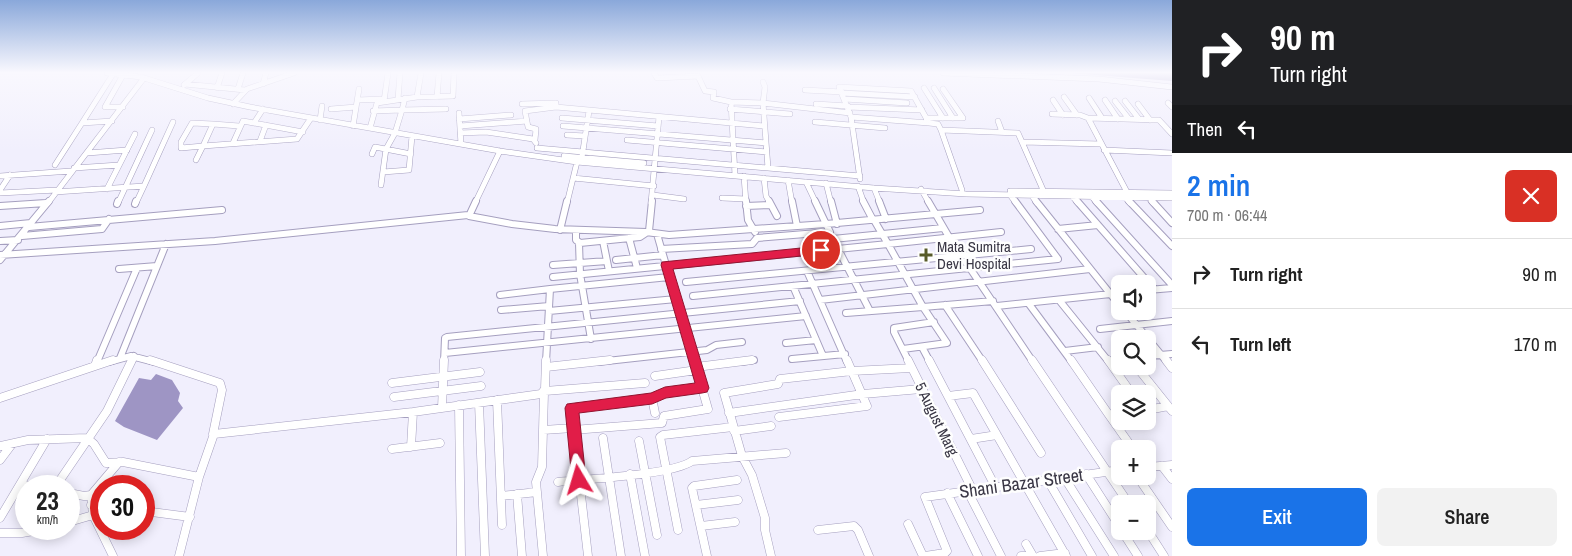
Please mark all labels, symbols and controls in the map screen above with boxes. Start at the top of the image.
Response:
text: 90 m [1270,14,1335,61]
icon: right [1187,20,1252,85]
text: Turn right [1270,59,1347,89]
icon: left [1233,115,1261,143]
text: Then [1187,116,1223,142]
text: 2 min [1187,165,1250,205]
button: close [1505,170,1557,222]
text: 700 m · 06:44 [1187,204,1267,226]
pin [800,229,842,271]
icon: arrive [807,236,835,264]
place label: Mata Sumitra Devi Hospital [937,236,1011,274]
marker: Mata Sumitra Devi Hospital [919,248,933,262]
icon: right [1187,260,1215,288]
text: Turn right [1230,261,1302,287]
text: 90 m [1522,261,1557,287]
map controls [1111,275,1156,540]
button: sound [1111,275,1156,320]
button: search [1111,330,1156,375]
icon: left [1187,330,1215,358]
text: Turn left [1230,331,1291,357]
text: 170 m [1514,331,1557,357]
street label: 5 August Marg [910,379,964,459]
button: layers [1111,385,1156,430]
button: + [1111,440,1156,485]
position arrow [552,453,604,505]
street label: Shani Bazar Street [958,462,1084,504]
speed limit sign: 30 [90,475,155,540]
text: 23 [36,484,59,518]
button: Exit [1187,488,1367,546]
button: Share [1377,488,1557,546]
button: − [1111,495,1156,540]
text: km/h [37,512,58,528]

